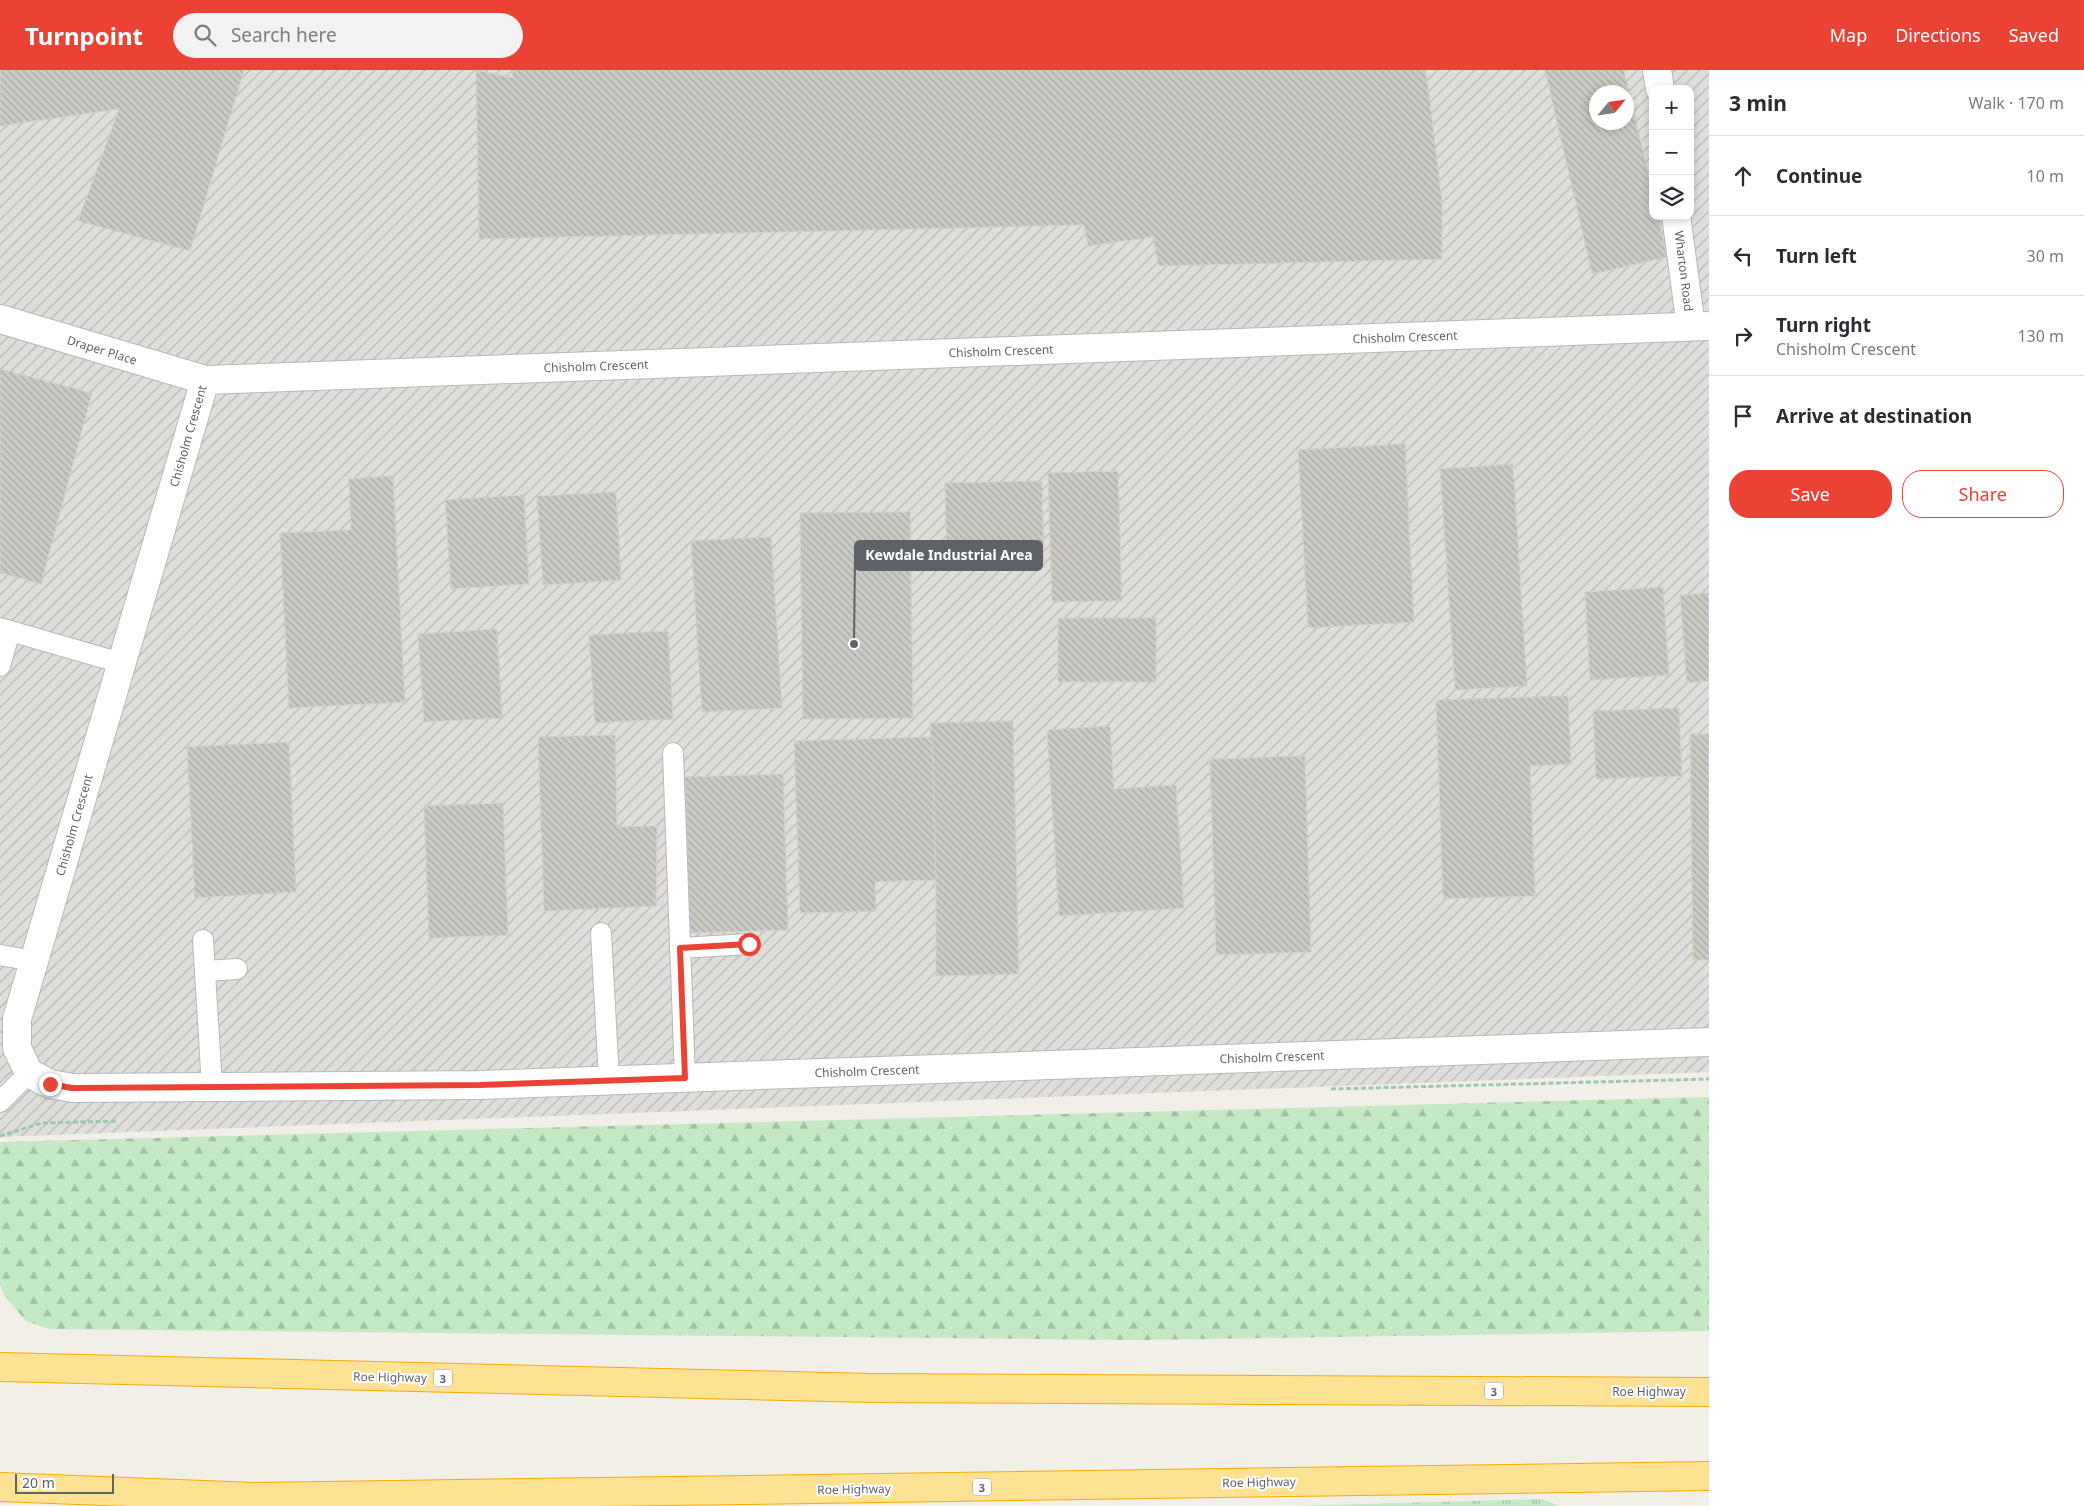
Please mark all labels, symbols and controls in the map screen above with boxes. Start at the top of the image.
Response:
search box [173,13,523,58]
text: Turnpoint [25,19,143,52]
icon: search [191,21,219,49]
text: Search here [231,22,337,48]
text: Map [1830,23,1867,47]
text: Directions [1895,23,1981,47]
text: Saved [2009,23,2059,47]
north arrow [1589,85,1634,130]
map controls [1649,85,1694,220]
button: + [1649,85,1694,130]
text: 3 min [1729,89,1787,117]
text: Walk · 170 m [1969,92,2064,114]
button: − [1649,130,1694,175]
icon: ahead [1729,162,1757,190]
text: Continue [1776,163,1862,189]
text: 10 m [2027,165,2064,187]
button: layers [1649,175,1694,220]
street label: Wharton Road [1671,230,1697,312]
icon: left [1729,242,1757,270]
text: Turn left [1776,243,1857,269]
text: 30 m [2027,245,2064,267]
text: Turn right [1776,312,1871,338]
icon: right [1729,322,1757,350]
text: 130 m [2017,325,2064,347]
street label: Chisholm Crescent [1352,327,1458,347]
street label: Draper Place [65,331,139,369]
text: Chisholm Crescent [1776,338,1916,360]
street label: Chisholm Crescent [948,341,1054,361]
street label: Chisholm Crescent [543,356,649,376]
street label: Chisholm Crescent [165,383,211,489]
icon: arrive [1729,402,1757,430]
text: Arrive at destination [1776,403,1972,429]
button: Save [1729,470,1892,518]
button: Share [1902,470,2064,518]
callout: Kewdale Industrial Area [855,541,1042,570]
text: Kewdale Industrial Area [865,545,1033,564]
street label: Chisholm Crescent [51,772,97,878]
route start [738,933,761,956]
street label: Chisholm Crescent [1219,1047,1325,1067]
street label: Chisholm Crescent [814,1061,920,1081]
route end [39,1073,62,1096]
street label: Roe Highway [353,1368,428,1386]
road number: 3 [434,1370,452,1386]
road number: 3 [1485,1382,1503,1400]
street label: Roe Highway [1612,1383,1687,1400]
scale bar [15,1471,114,1494]
text: 20 m [22,1473,55,1492]
street label: Roe Highway [1222,1473,1297,1491]
road number: 3 [973,1478,991,1495]
street label: Roe Highway [817,1480,892,1498]

